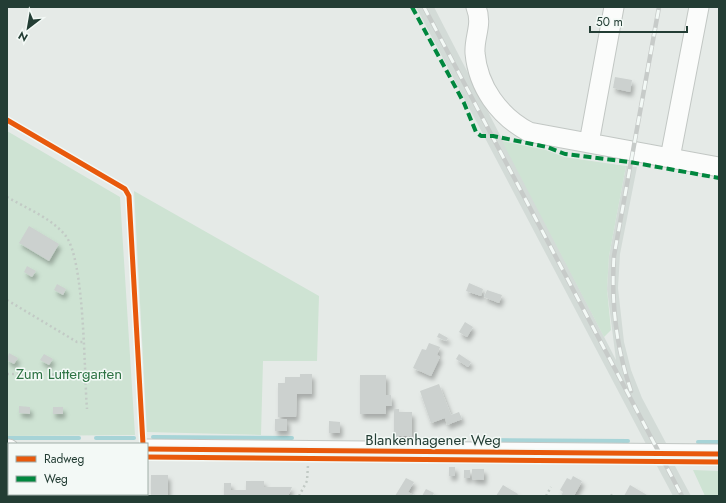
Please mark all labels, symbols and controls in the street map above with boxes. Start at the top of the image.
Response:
north arrow [8,8,48,48]
scale bar [590,8,687,34]
text: 50 m [596,13,623,31]
text: N [15,27,31,46]
park label: Zum Luttergarten [16,363,122,385]
street label: Blankenhagener Weg [365,429,501,451]
legend [8,443,148,495]
text: Radweg [44,450,84,468]
text: Weg [44,470,68,488]

